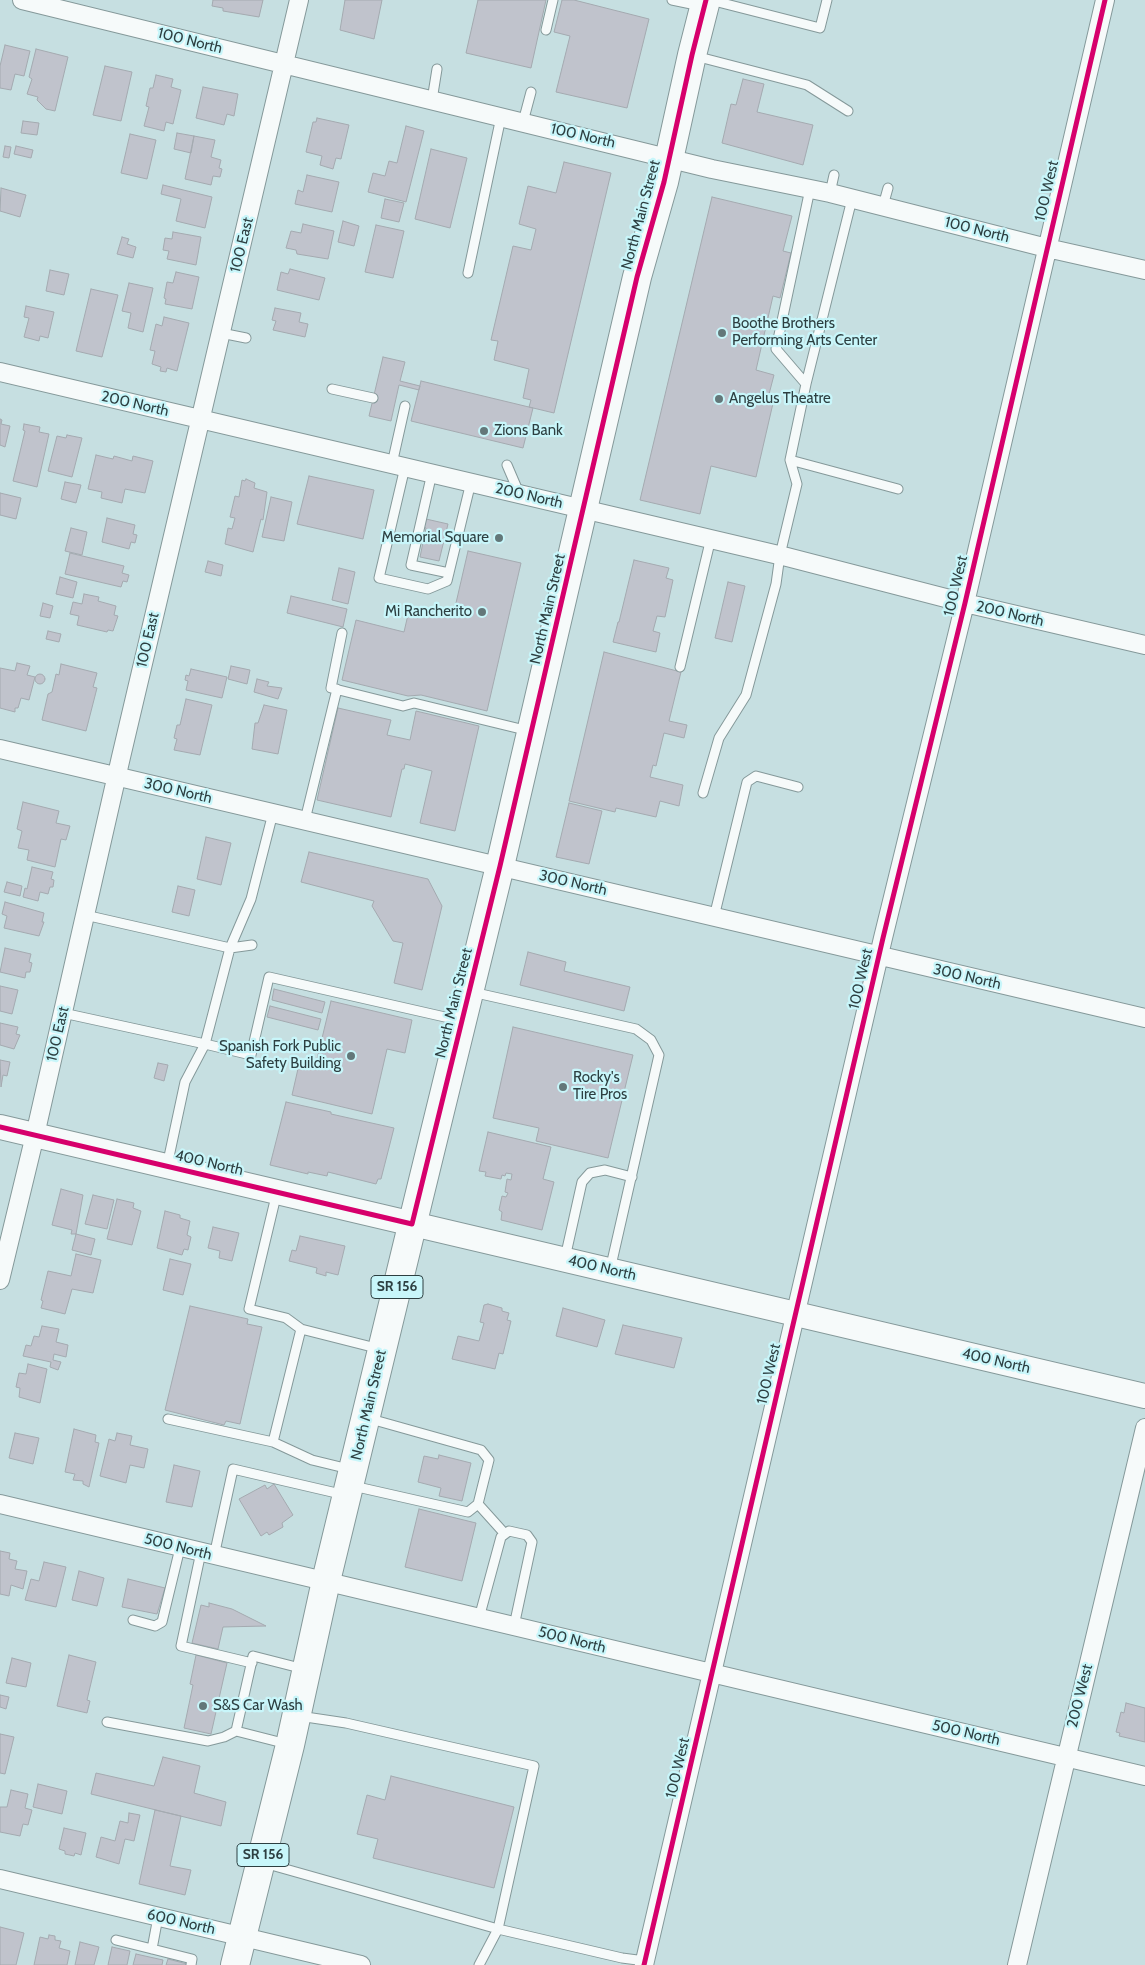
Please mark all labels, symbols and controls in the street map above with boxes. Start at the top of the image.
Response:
street label: 100 North [156,24,224,58]
street label: 100 North [549,120,617,152]
street label: North Main Street [618,158,664,272]
street label: 100 West [1031,159,1063,223]
street label: 100 North [943,213,1011,247]
street label: 100 East [226,216,258,274]
place label: Boothe Brothers Performing Arts Center [732,315,877,350]
marker: Boothe Brothers Performing Arts Center [716,327,728,339]
street label: 200 North [100,388,170,420]
place label: Angelus Theatre [729,390,831,408]
marker: Angelus Theatre [713,393,725,405]
place label: Zions Bank [494,422,563,440]
marker: Zions Bank [478,425,490,437]
street label: 200 North [494,480,564,512]
place label: Memorial Square [381,529,489,547]
marker: Memorial Square [493,532,505,544]
street label: North Main Street [527,552,569,666]
street label: 100 West [940,554,972,618]
street label: 200 North [975,598,1045,630]
place label: Mi Rancherito [385,603,472,621]
marker: Mi Rancherito [476,606,488,618]
street label: 100 East [133,611,163,669]
street label: 300 North [142,774,214,808]
street label: 300 North [537,866,609,900]
street label: North Main Street [432,946,476,1060]
street label: 100 West [845,947,877,1011]
street label: 300 North [931,960,1003,994]
street label: 100 East [43,1005,73,1063]
place label: Spanish Fork Public Safety Building [219,1038,341,1073]
marker: Spanish Fork Public Safety Building [345,1050,357,1062]
place label: Rocky's Tire Pros [573,1069,627,1104]
marker: Rocky's Tire Pros [557,1081,569,1093]
street label: 400 North [173,1146,245,1180]
street label: 400 North [566,1251,638,1285]
road number: SR 156 [371,1275,423,1298]
street label: 100 West [753,1342,785,1406]
street label: 400 North [960,1344,1032,1378]
street label: North Main Street [348,1348,390,1462]
street label: 500 North [142,1530,214,1564]
street label: 500 North [536,1623,608,1657]
street label: 200 West [1063,1662,1097,1730]
place label: S&S Car Wash [213,1697,303,1715]
marker: S&S Car Wash [197,1700,209,1712]
street label: 500 North [930,1716,1002,1750]
street label: 100 West [662,1736,694,1800]
road number: SR 156 [237,1844,289,1866]
street label: 600 North [145,1905,217,1939]

